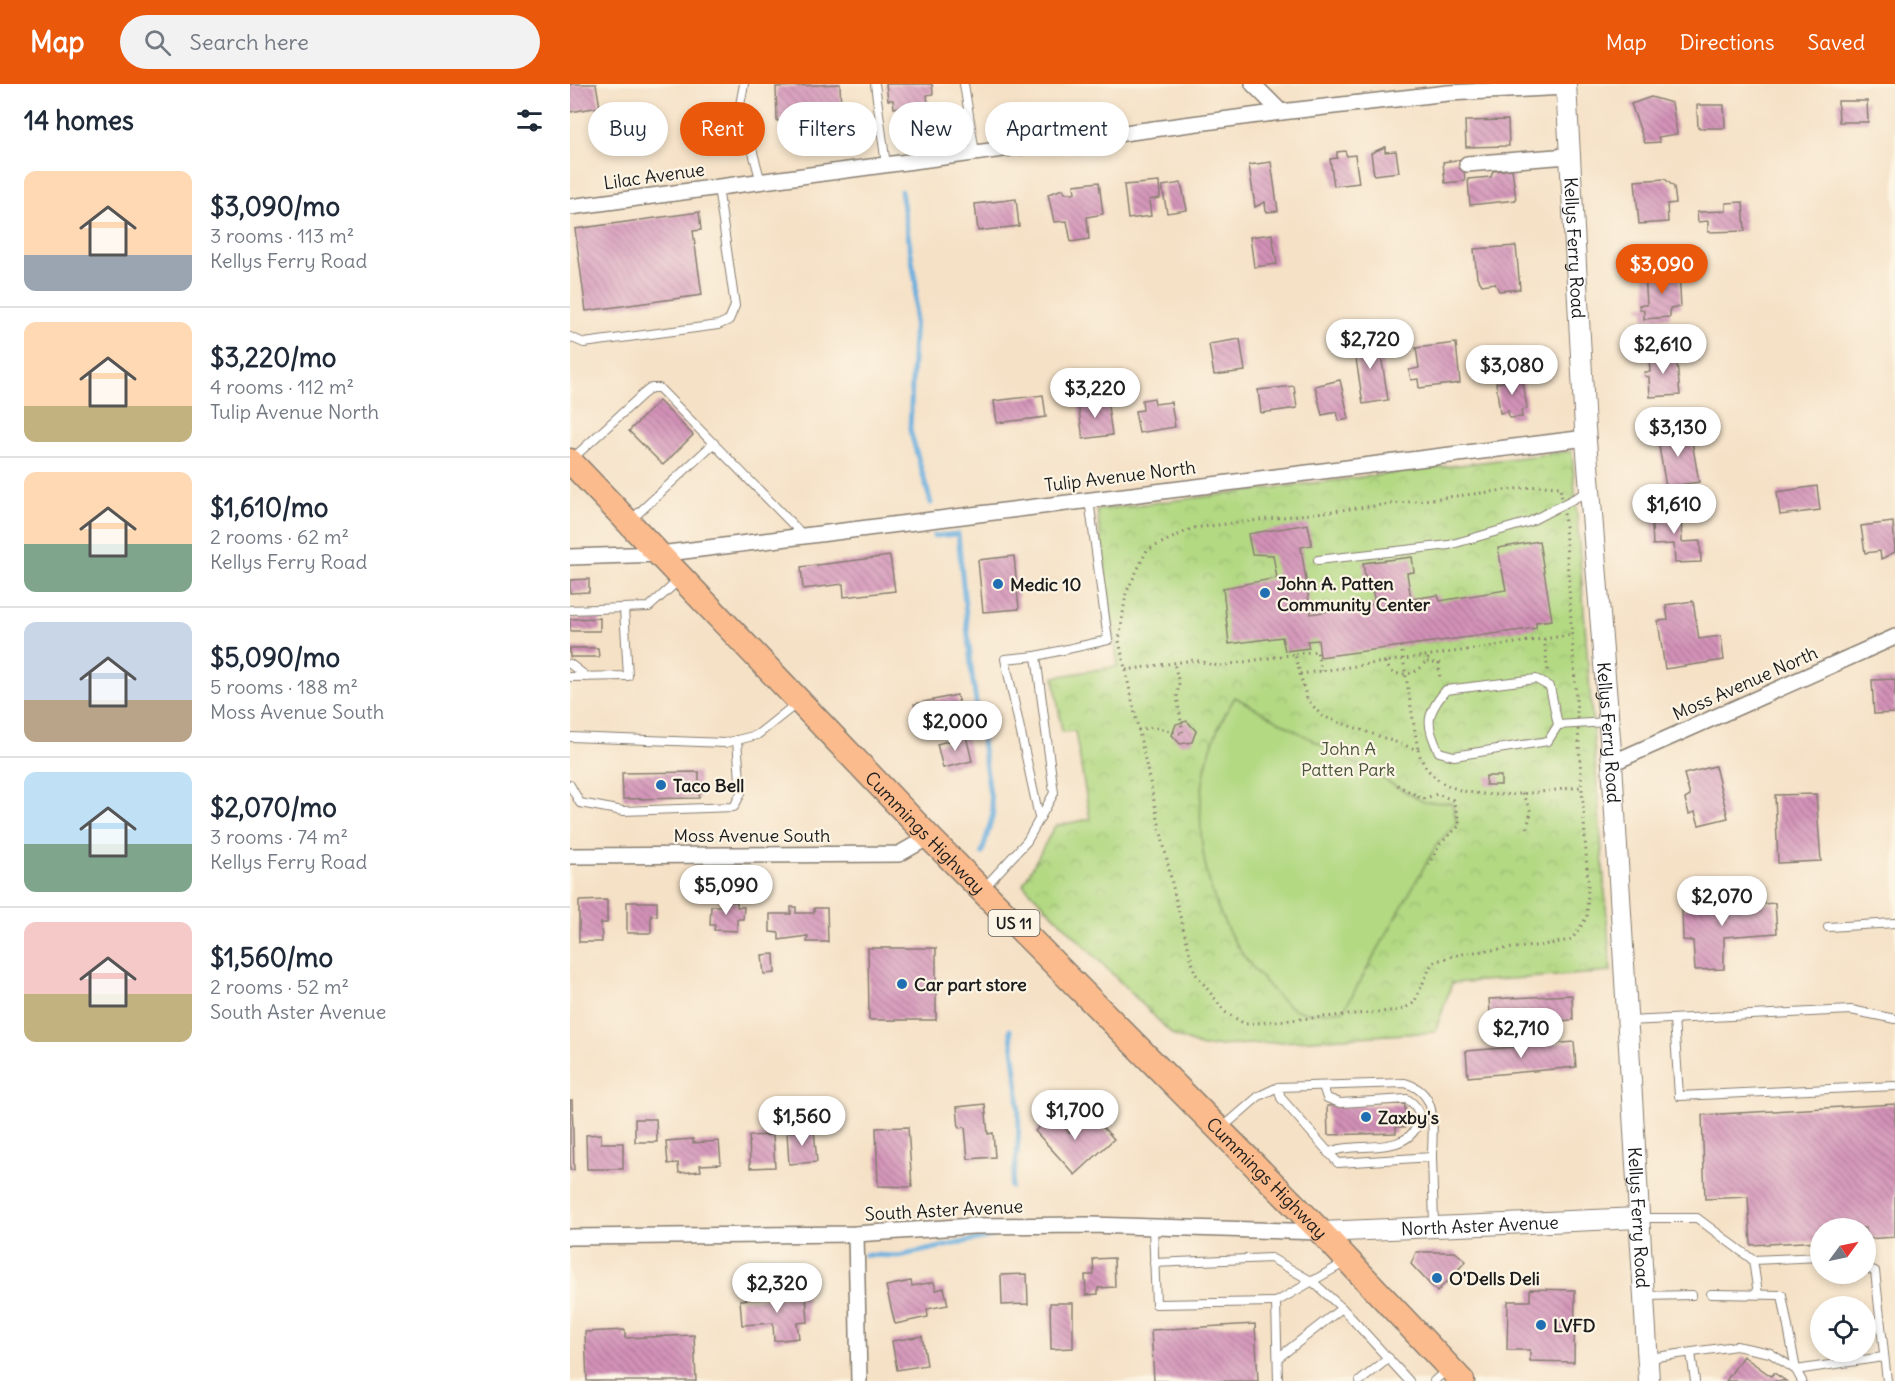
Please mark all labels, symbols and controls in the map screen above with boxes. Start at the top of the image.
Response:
search box [120,15,540,69]
text: Map [30,24,84,60]
icon: search [141,26,174,59]
text: Search here [189,28,309,56]
text: Map [1606,29,1647,56]
text: Directions [1680,29,1774,56]
text: Saved [1807,29,1865,56]
chip: Buy [588,102,668,156]
chip: Rent [680,102,765,156]
chip: Filters [777,102,877,156]
chip: New [889,102,973,156]
chip: Apartment [985,102,1129,156]
text: 14 homes [24,104,134,137]
icon: filters [513,104,546,137]
street label: Lilac Avenue [602,158,706,194]
street label: Kellys Ferry Road [1560,176,1590,319]
text: $3,090/mo [210,190,340,223]
icon: home [72,195,144,267]
text: 3 rooms · 113 m² [210,223,354,248]
pin: $3,090 [1613,244,1711,295]
text: Kellys Ferry Road [210,248,367,273]
text: $3,090 [1630,251,1694,276]
pin: $2,720 [1321,319,1419,370]
pin: $2,610 [1614,324,1712,375]
text: $2,720 [1340,326,1400,351]
text: $2,610 [1634,331,1692,356]
text: $3,220/mo [210,341,336,374]
pin: $3,080 [1463,345,1561,396]
icon: home [72,346,144,418]
text: $3,080 [1480,352,1544,377]
pin: $3,220 [1046,368,1144,419]
text: 4 rooms · 112 m² [210,374,354,399]
text: $3,220 [1064,375,1126,400]
text: Tulip Avenue North [210,399,379,424]
pin: $3,130 [1629,407,1727,458]
text: $3,130 [1649,414,1707,439]
street label: Tulip Avenue North [1043,455,1197,497]
pin: $1,610 [1625,484,1723,535]
text: $1,610/mo [210,491,328,524]
text: $1,610 [1646,491,1702,516]
icon: home [72,496,144,568]
text: 2 rooms · 62 m² [210,524,349,549]
text: Kellys Ferry Road [210,549,367,574]
place label: John A. Patten Community Center [1277,572,1431,616]
place label: Medic 10 [1010,573,1081,596]
marker: Medic 10 [991,577,1005,591]
marker: John A. Patten Community Center [1258,586,1272,600]
text: $5,090/mo [210,641,340,674]
street label: Moss Avenue North [1669,641,1821,725]
icon: home [72,646,144,718]
street label: Kellys Ferry Road [1592,661,1626,804]
text: 5 rooms · 188 m² [210,674,358,699]
text: Moss Avenue South [210,699,384,724]
pin: $2,000 [906,701,1004,752]
text: $2,000 [922,708,988,733]
park label: John A Patten Park [1301,737,1395,781]
street label: Cummings Highway [860,766,990,899]
place label: Taco Bell [673,774,744,797]
marker: Taco Bell [654,778,668,792]
text: $2,070/mo [210,791,337,824]
icon: home [72,796,144,868]
text: 3 rooms · 74 m² [210,824,348,849]
street label: Moss Avenue South [674,824,830,847]
text: Kellys Ferry Road [210,849,367,874]
pin: $5,090 [677,865,775,916]
text: $5,090 [694,872,758,897]
pin: $2,070 [1673,876,1771,927]
text: $2,070 [1691,883,1753,908]
road number: US 11 [988,910,1040,936]
text: $1,560/mo [210,941,333,974]
icon: home [72,946,144,1018]
place label: Car part store [914,973,1027,996]
text: 2 rooms · 52 m² [210,974,349,999]
marker: Car part store [895,977,909,991]
text: South Aster Avenue [210,999,386,1024]
pin: $2,710 [1472,1008,1570,1059]
text: $2,710 [1492,1015,1550,1040]
pin: $1,700 [1026,1090,1124,1141]
pin: $1,560 [753,1096,851,1147]
text: $1,700 [1046,1097,1105,1122]
text: $1,560 [772,1103,832,1128]
place label: Zaxby's [1378,1106,1439,1129]
marker: Zaxby's [1359,1110,1373,1124]
street label: Cummings Highway [1202,1112,1333,1244]
street label: Kellys Ferry Road [1624,1146,1655,1289]
street label: South Aster Avenue [864,1194,1024,1226]
street label: North Aster Avenue [1400,1210,1559,1240]
north arrow [1810,1218,1876,1284]
map controls [1810,1218,1876,1362]
pin: $2,320 [728,1263,826,1314]
place label: O'Dells Deli [1449,1267,1540,1290]
text: $2,320 [746,1270,808,1295]
marker: O'Dells Deli [1430,1271,1444,1285]
button: locate [1810,1296,1876,1362]
place label: LVFD [1553,1314,1596,1337]
marker: LVFD [1534,1318,1548,1332]

